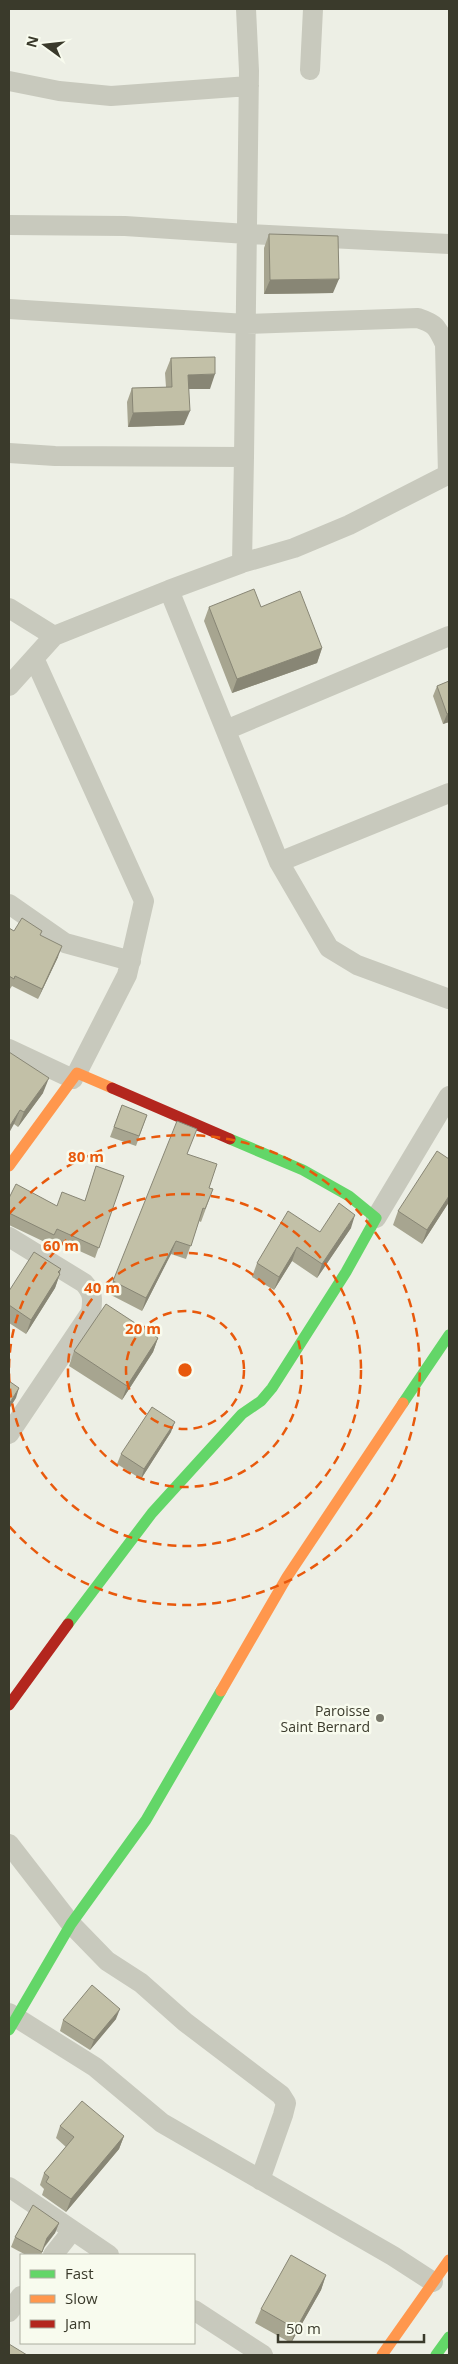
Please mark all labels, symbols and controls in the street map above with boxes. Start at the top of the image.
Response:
north arrow [20,20,70,70]
text: N [21,34,43,49]
text: 80 m [68,1146,104,1166]
text: 60 m [43,1235,79,1255]
text: 40 m [84,1277,120,1297]
text: 20 m [125,1318,161,1338]
centre of rings [176,1361,194,1379]
place label: Paroisse Saint Bernard [281,1701,370,1736]
marker: Paroisse Saint Bernard [374,1712,386,1724]
legend [20,2254,195,2344]
text: Fast [65,2263,94,2283]
text: Slow [65,2288,98,2308]
scale bar [278,2312,424,2344]
text: Jam [63,2313,91,2333]
text: 50 m [286,2318,321,2338]

